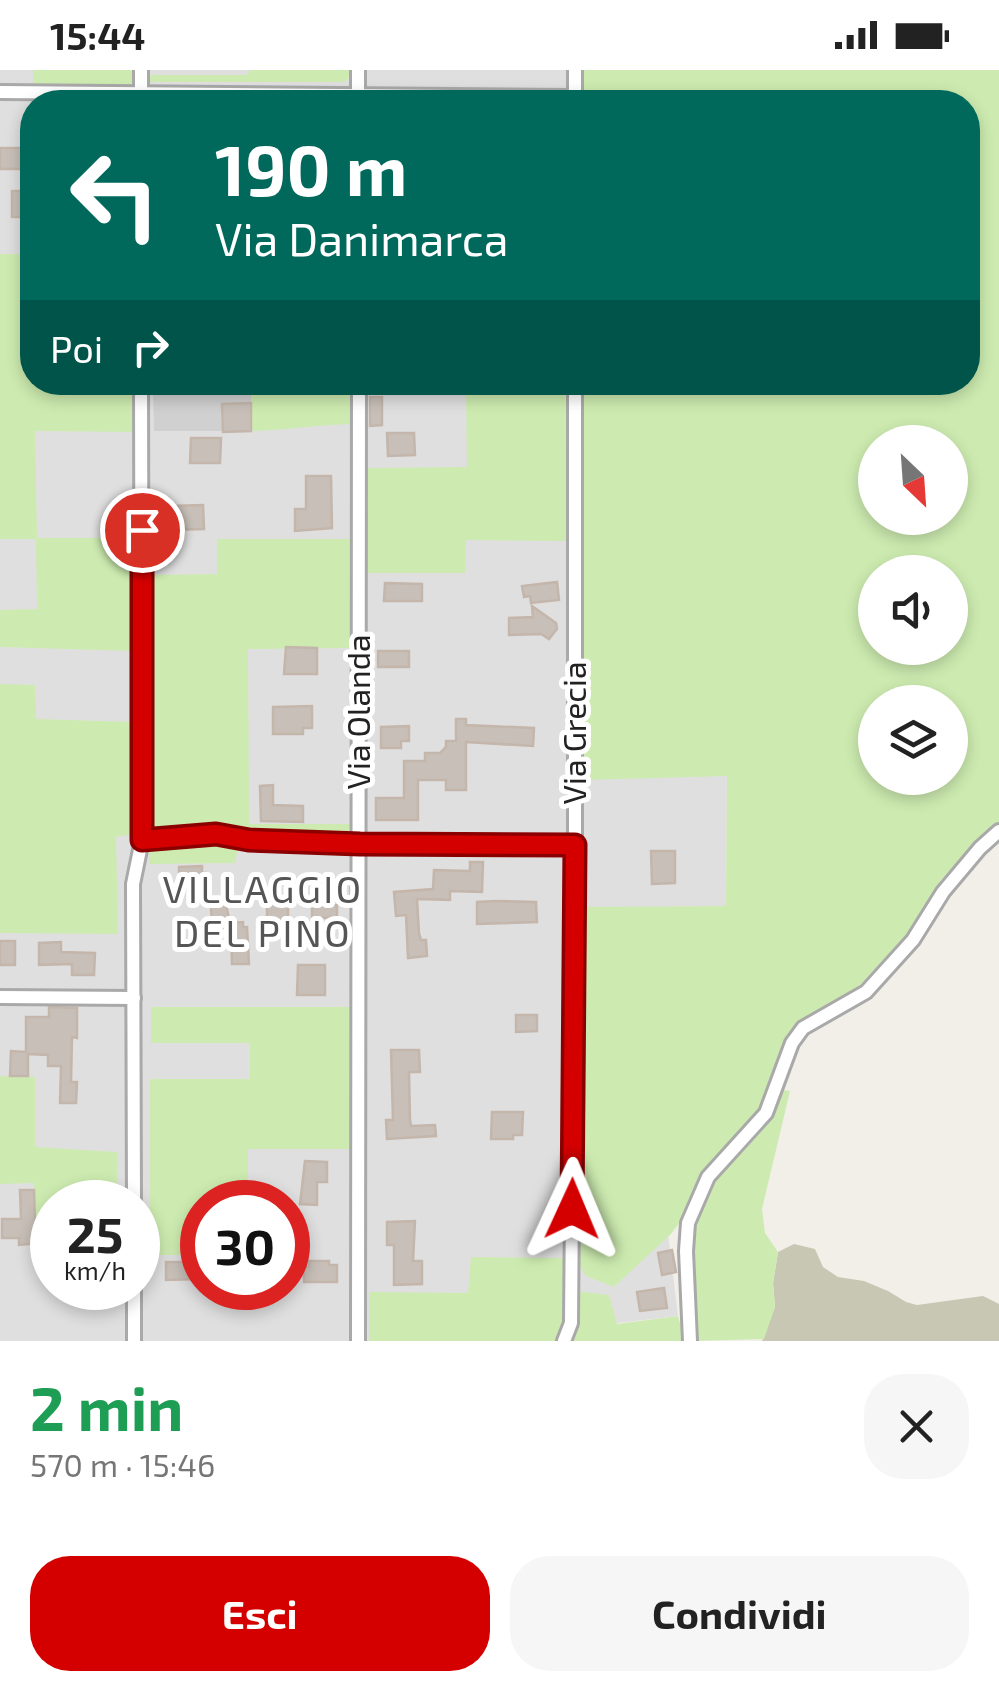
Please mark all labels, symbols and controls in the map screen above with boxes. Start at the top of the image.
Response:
text: 15:44 [50,12,146,58]
text: 190 m [215,126,408,210]
icon: left [50,130,180,260]
text: Via Danimarca [215,211,509,265]
icon: right [123,320,178,375]
text: Poi [50,325,103,371]
north arrow [858,425,968,535]
map controls [858,425,968,795]
pin [100,488,185,573]
icon: arrive [115,503,170,558]
button: sound [858,555,968,665]
street label: Via Olanda [338,634,376,790]
street label: Via Grecia [554,662,592,804]
button: layers [858,685,968,795]
district label: VILLAGGIO DEL PINO [162,865,364,955]
position arrow [520,1157,624,1261]
speed limit sign: 30 [180,1180,310,1310]
text: 25 [67,1203,123,1263]
text: km/h [64,1255,126,1285]
text: 2 min [30,1371,183,1443]
button: close [864,1374,969,1479]
text: 570 m · 15:46 [30,1445,215,1483]
button: Esci [30,1556,490,1671]
button: Condividi [510,1556,969,1671]

